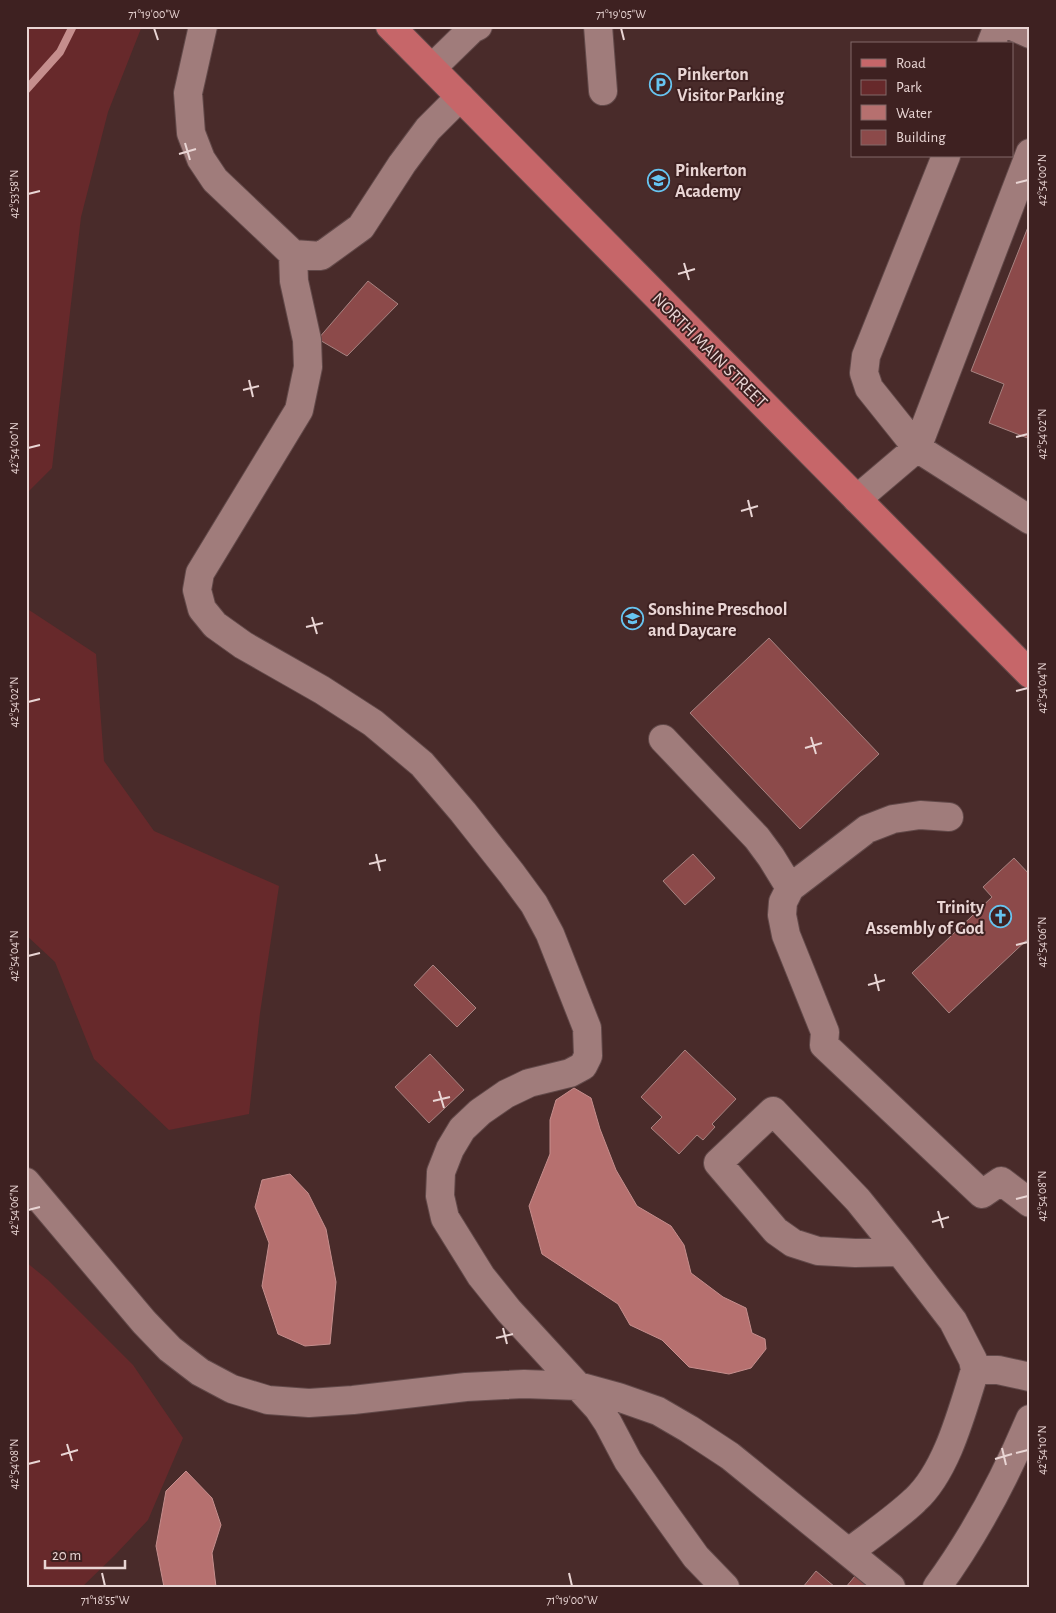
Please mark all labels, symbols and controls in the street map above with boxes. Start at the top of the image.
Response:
text: 71°19'00"W [128,8,180,20]
text: 71°19'05"W [596,8,646,20]
legend [851,42,1014,158]
text: Road [896,56,926,71]
place label: Pinkerton Visitor Parking [677,66,785,105]
parking icon: Pinkerton Visitor Parking [649,72,673,96]
text: Park [896,80,922,95]
text: Water [896,106,932,121]
text: Building [896,130,946,145]
text: 42°54'00"N [1036,154,1048,206]
place label: Pinkerton Academy [675,162,747,201]
school or university icon: Pinkerton Academy [647,168,671,192]
text: 42°53'58"N [8,170,20,218]
street label: NORTH MAIN STREET [648,290,770,412]
text: 42°54'02"N [1036,409,1048,459]
text: 42°54'00"N [8,422,20,474]
place label: Sonshine Preschool and Daycare [648,601,787,640]
school or university icon: Sonshine Preschool and Daycare [620,607,644,631]
text: 42°54'04"N [1036,662,1048,714]
text: 42°54'02"N [8,677,20,727]
place label: Trinity Assembly of God [865,899,985,938]
church icon: Trinity Assembly of God [988,905,1012,929]
text: 42°54'06"N [1036,916,1048,968]
text: 42°54'04"N [8,930,20,982]
text: 42°54'08"N [1036,1170,1048,1222]
text: 42°54'06"N [8,1184,20,1236]
text: 42°54'10"N [1036,1425,1048,1475]
text: 42°54'08"N [8,1438,20,1490]
scale bar [45,1538,125,1570]
text: 20 m [52,1548,81,1563]
text: 71°18'55"W [81,1594,130,1606]
text: 71°19'00"W [546,1594,598,1606]

